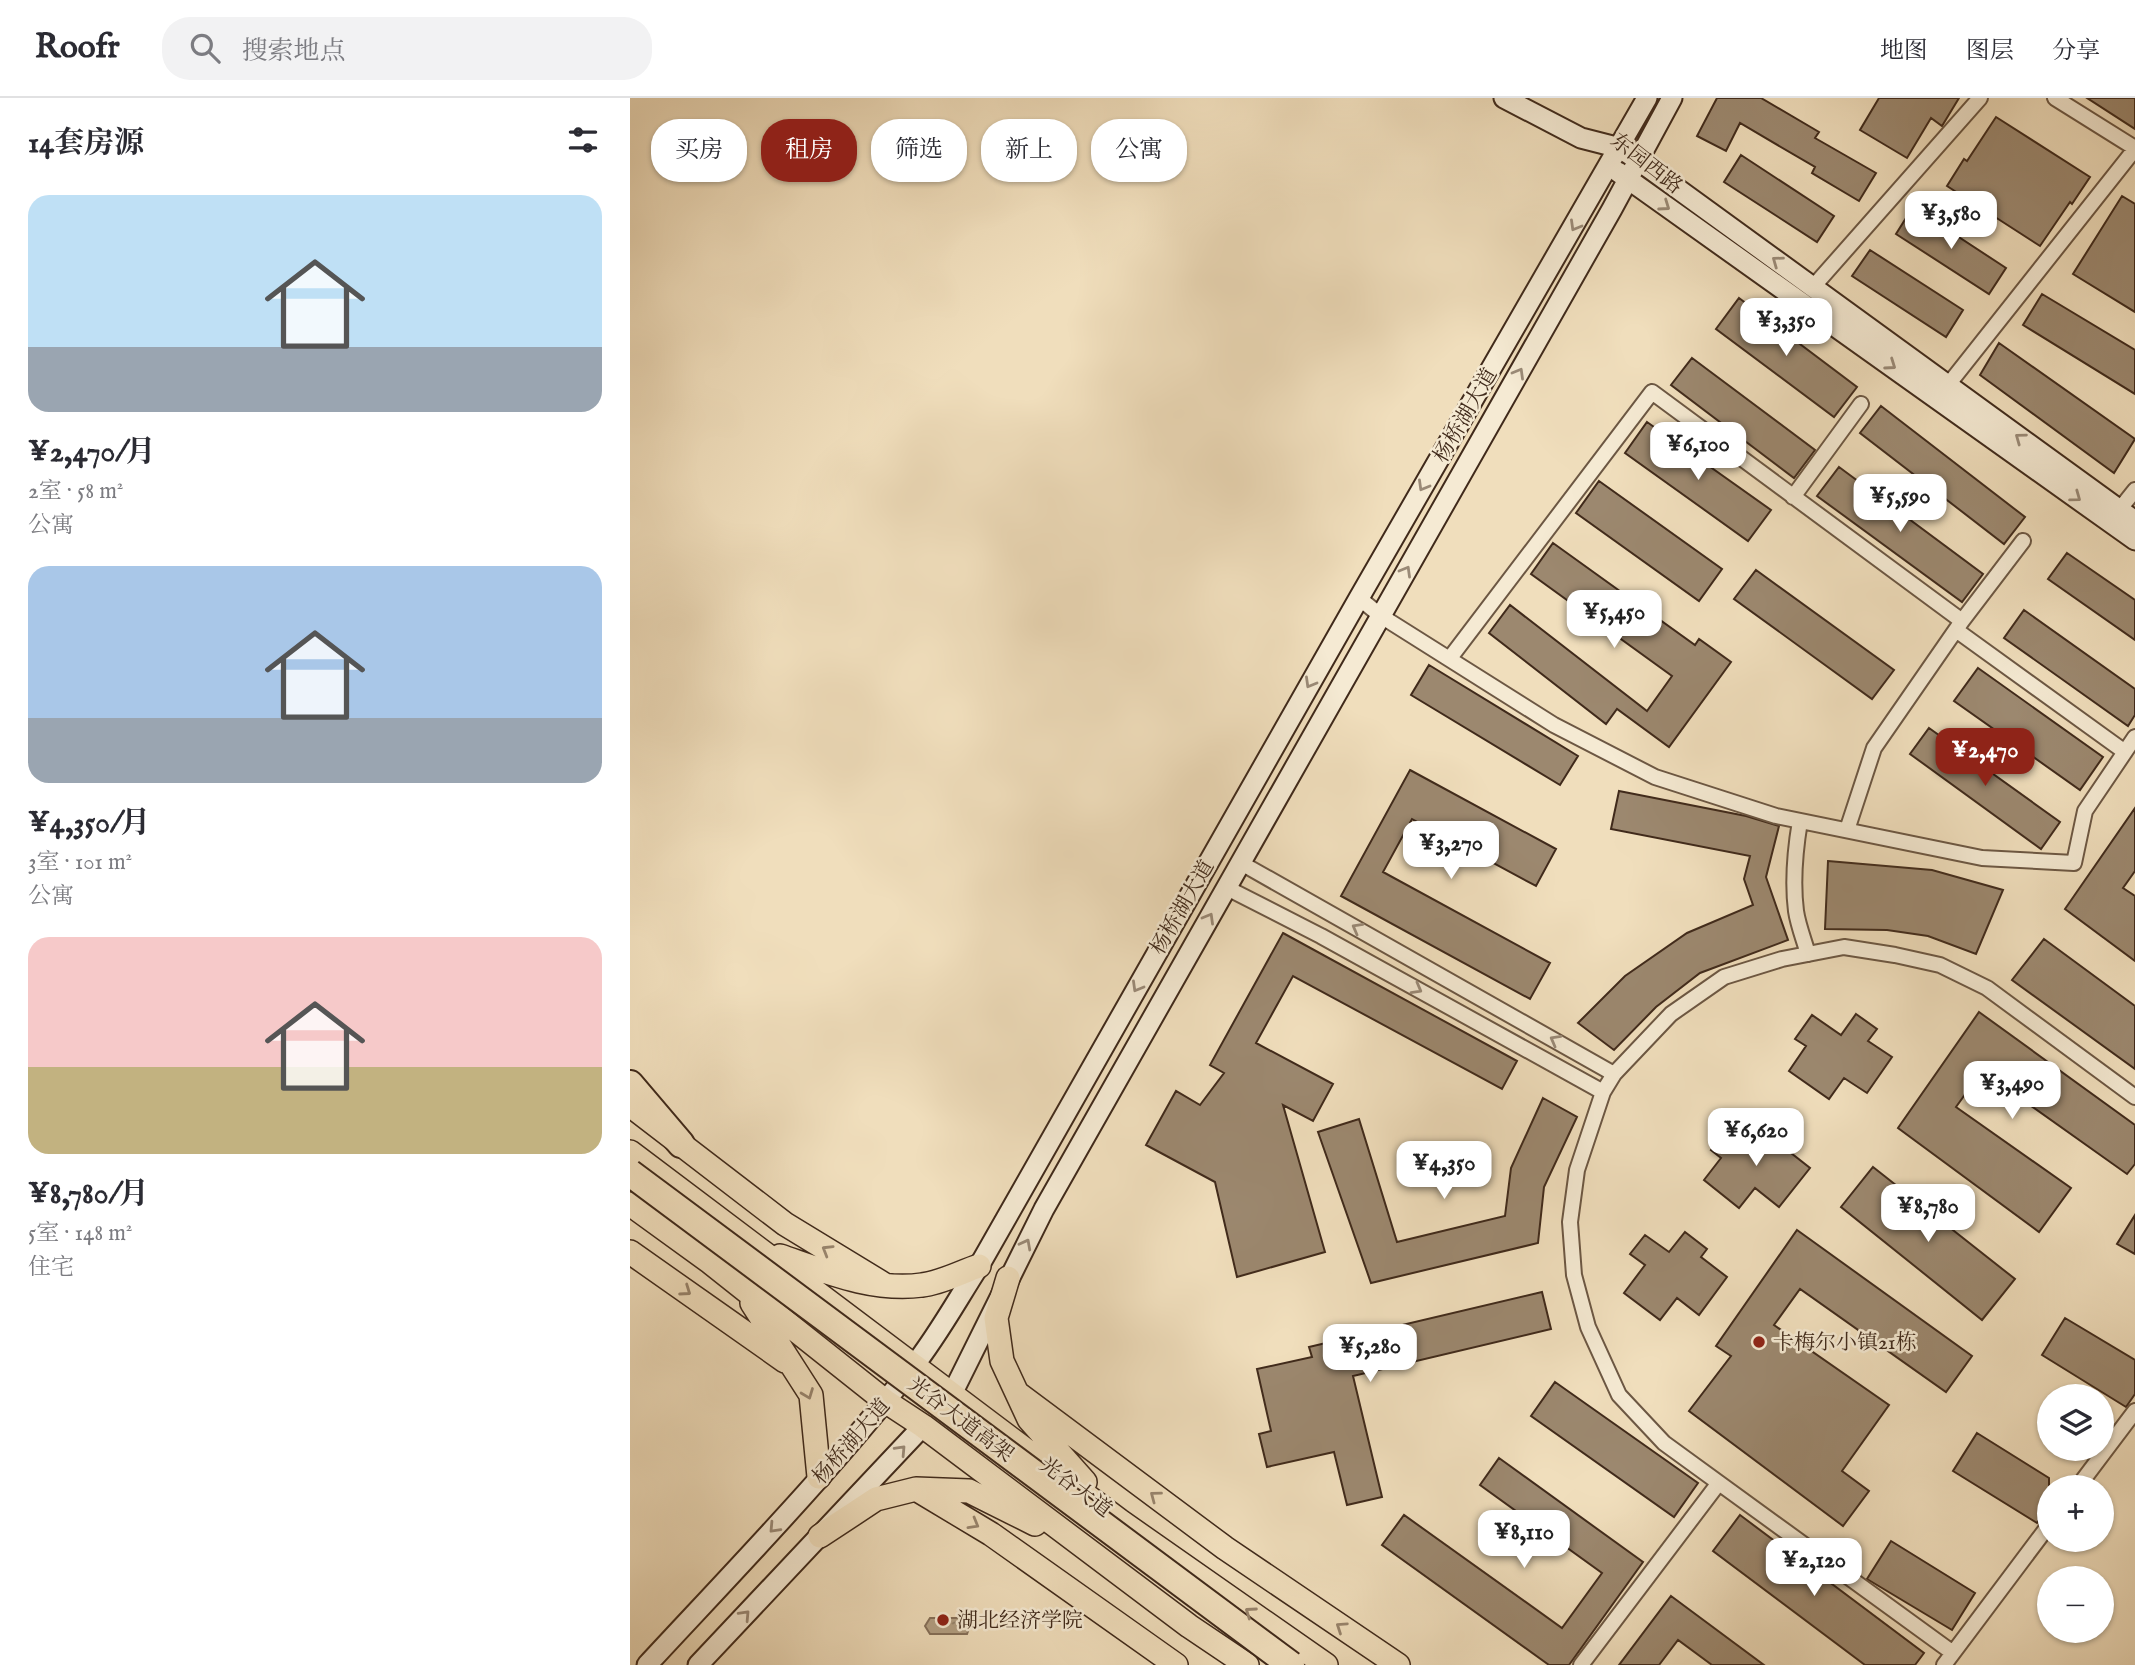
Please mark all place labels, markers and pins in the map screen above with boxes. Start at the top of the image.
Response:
pin: ¥3,580 [1894,192,2008,251]
pin: ¥3,350 [1729,299,1843,358]
pin: ¥6,100 [1641,422,1755,482]
pin: ¥5,590 [1843,474,1957,534]
pin: ¥5,450 [1557,590,1671,650]
pin: ¥2,470 [1928,728,2042,788]
pin: ¥3,270 [1394,822,1508,881]
pin: ¥3,490 [1955,1062,2069,1121]
pin: ¥6,620 [1699,1108,1813,1168]
pin: ¥4,350 [1387,1142,1501,1201]
pin: ¥8,780 [1871,1184,1985,1244]
pin: ¥5,280 [1313,1324,1427,1384]
place label: 卡梅尔小镇21栋 [1773,1330,1917,1357]
marker: 卡梅尔小镇21栋 [1751,1334,1767,1350]
pin: ¥8,110 [1467,1510,1581,1570]
pin: ¥2,120 [1757,1538,1871,1598]
place label: 湖北经济学院 [957,1608,1083,1635]
marker: 湖北经济学院 [935,1612,951,1628]

